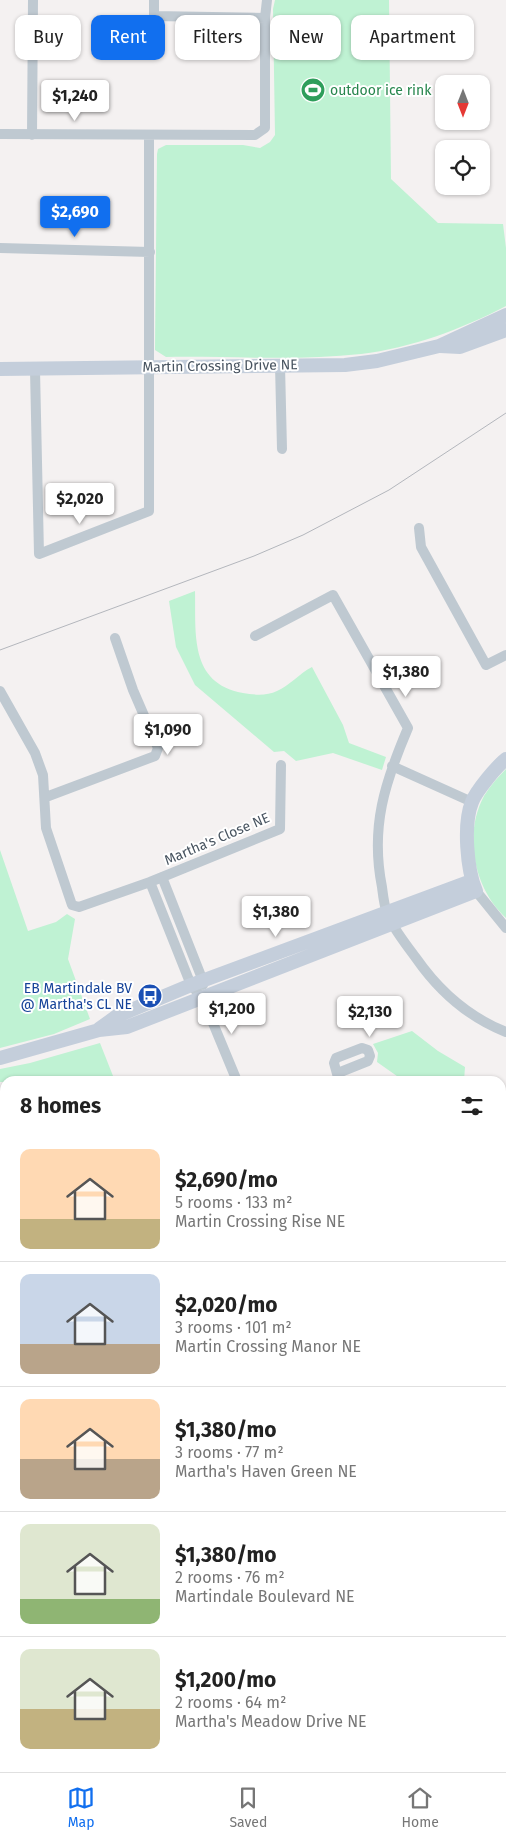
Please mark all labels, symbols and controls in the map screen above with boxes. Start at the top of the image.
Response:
chip: Buy [15,15,81,60]
chip: Rent [91,15,165,60]
chip: Filters [175,15,260,60]
chip: New [270,15,341,60]
chip: Apartment [351,15,474,60]
north arrow [435,75,490,130]
map controls [435,75,490,195]
sports icon: outdoor ice rink [300,77,326,103]
pin: $1,240 [34,80,116,122]
place label: outdoor ice rink [330,82,432,99]
text: $1,240 [52,86,98,105]
button: locate [435,140,490,195]
pin: $2,690 [34,196,116,238]
text: $2,690 [51,202,99,221]
street label: Martin Crossing Drive NE [142,356,298,376]
pin: $2,020 [39,482,121,525]
text: $2,020 [56,489,104,508]
pin: $1,380 [365,656,447,698]
text: $1,380 [383,662,429,681]
pin: $1,090 [127,714,209,756]
text: $1,090 [145,720,191,739]
street label: Martha's Close NE [162,809,272,869]
pin: $1,380 [235,896,317,938]
text: $1,380 [253,902,299,921]
place label: EB Martindale BV @ Martha's CL NE [21,980,132,1013]
bus stop icon: EB Martindale BV @ Martha's CL NE [137,983,163,1009]
pin: $1,200 [191,992,273,1035]
pin: $2,130 [329,996,411,1038]
text: $1,200 [209,999,255,1018]
text: $2,130 [348,1002,392,1021]
icon: filters [458,1092,486,1120]
text: 8 homes [20,1093,101,1119]
text: $2,690/mo [175,1167,278,1193]
icon: home [60,1169,120,1229]
text: 5 rooms · 133 m² [175,1193,292,1212]
text: Martin Crossing Rise NE [175,1212,345,1231]
text: $2,020/mo [175,1292,277,1318]
icon: home [60,1294,120,1354]
text: 3 rooms · 101 m² [175,1318,292,1337]
text: Martin Crossing Manor NE [175,1337,361,1356]
text: $1,380/mo [175,1417,277,1443]
icon: home [60,1419,120,1479]
text: 3 rooms · 77 m² [175,1443,284,1462]
text: Martha's Haven Green NE [175,1462,357,1481]
text: $1,380/mo [175,1542,277,1568]
icon: home [60,1544,120,1604]
text: 2 rooms · 76 m² [175,1568,285,1587]
text: Martindale Boulevard NE [175,1587,355,1606]
text: $1,200/mo [175,1667,276,1693]
icon: home [60,1669,120,1729]
text: 2 rooms · 64 m² [175,1693,286,1712]
text: Martha's Meadow Drive NE [175,1712,367,1731]
tab: Map [67,1784,95,1831]
tab: Saved [229,1784,267,1831]
tab: Home [402,1784,439,1831]

